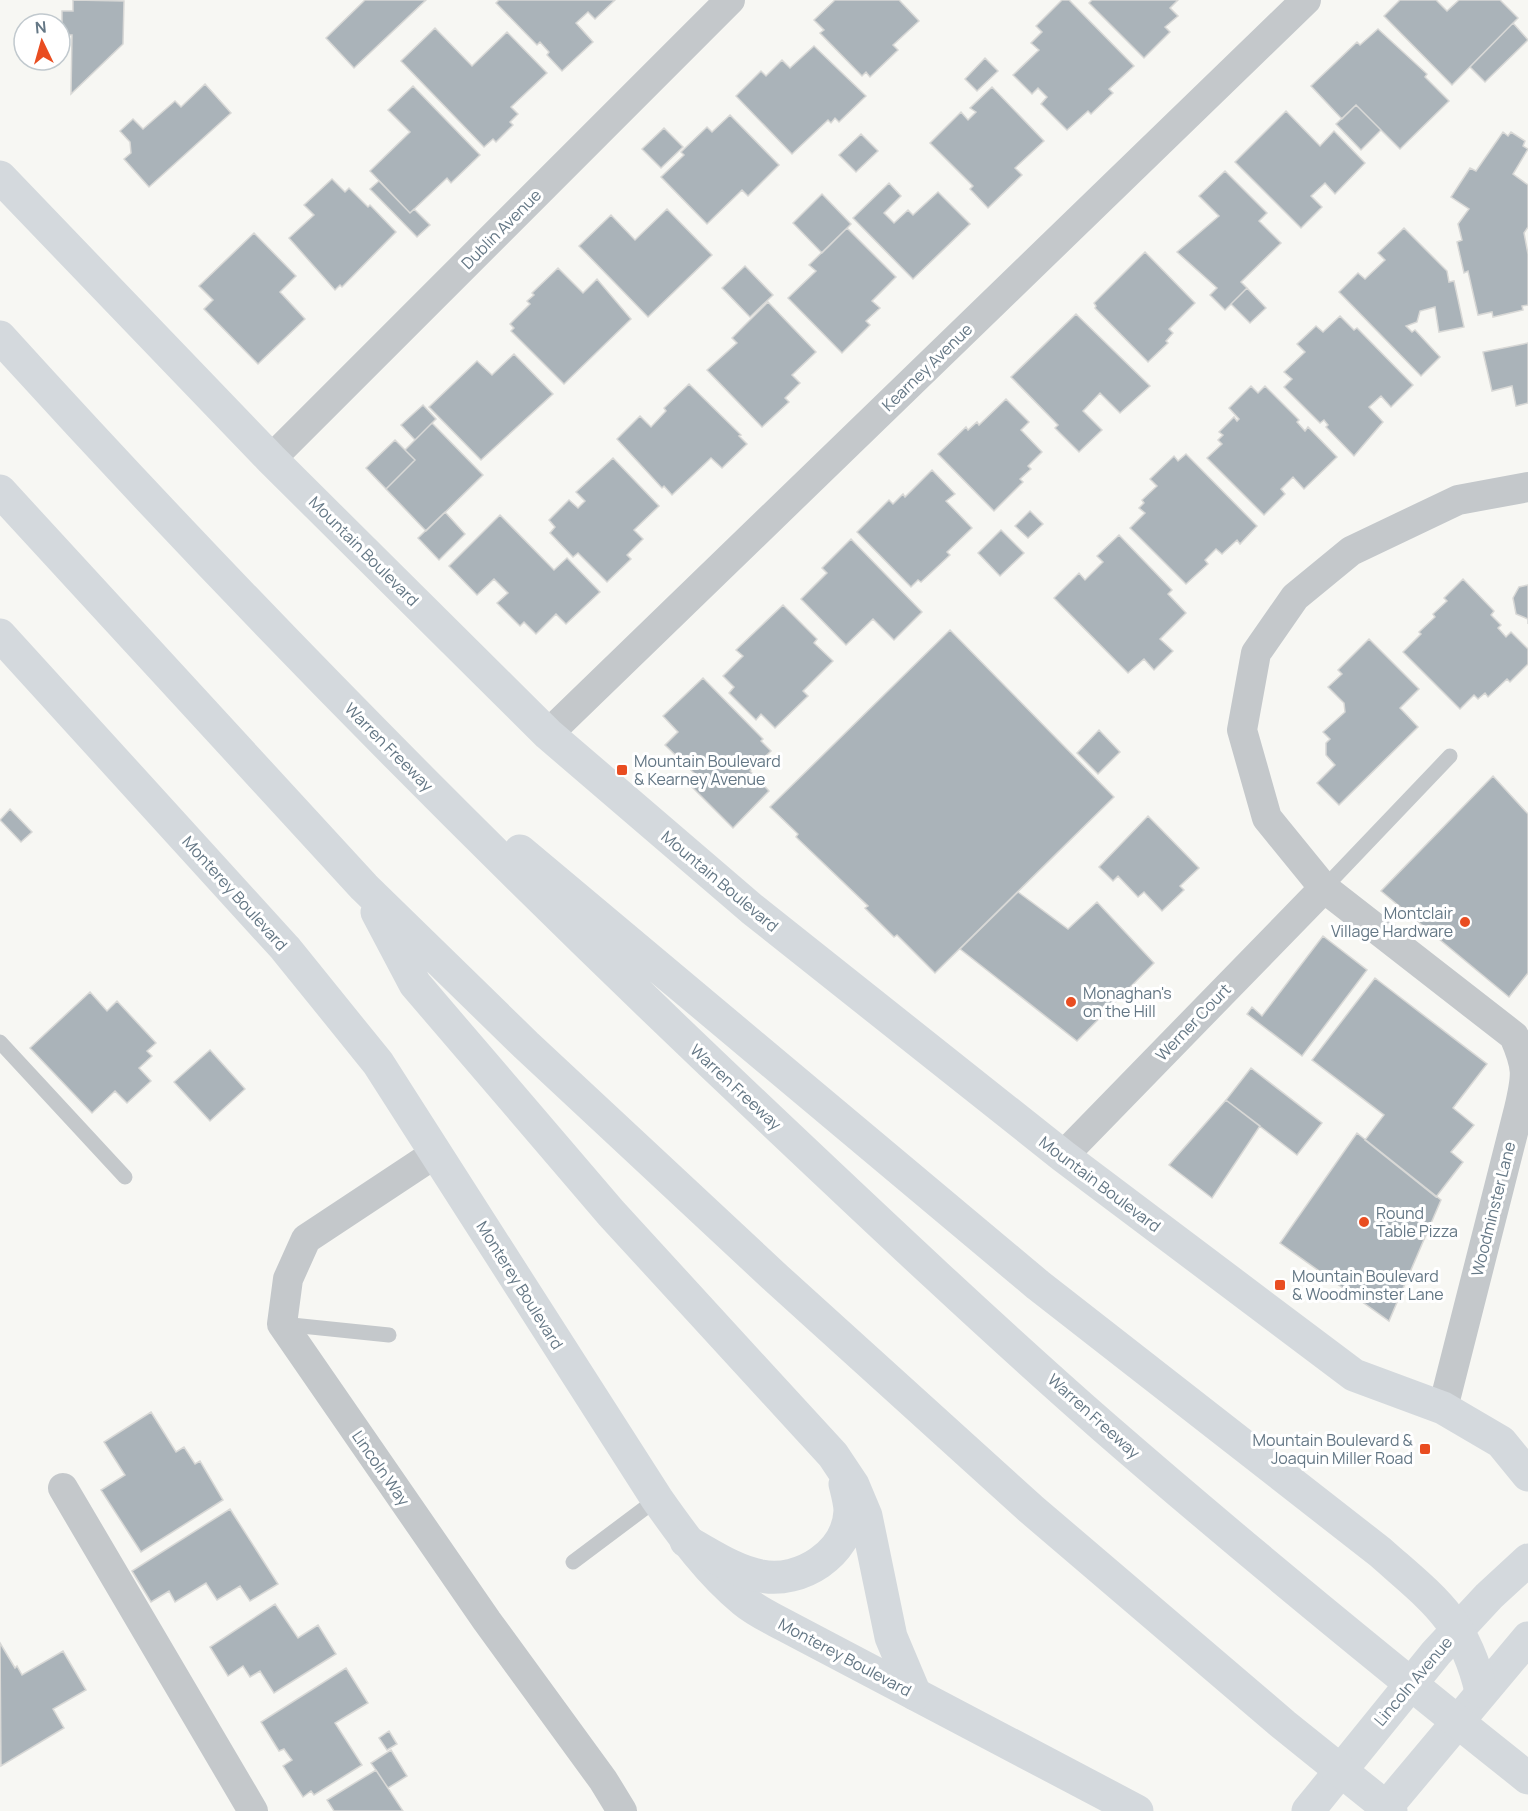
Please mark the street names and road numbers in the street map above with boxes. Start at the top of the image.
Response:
street label: Dublin Avenue [456,184,546,274]
street label: Kearney Avenue [877,318,977,416]
street label: Mountain Boulevard [304,491,424,611]
street label: Warren Freeway [340,698,439,797]
street label: Mountain Boulevard [657,825,783,937]
street label: Monterey Boulevard [177,831,293,955]
street label: Werner Court [1151,979,1235,1065]
street label: Warren Freeway [686,1039,787,1135]
street label: Mountain Boulevard [1035,1131,1165,1237]
street label: Woodminster Lane [1466,1139,1520,1279]
street label: Monterey Boulevard [472,1217,568,1353]
street label: Warren Freeway [1043,1369,1145,1464]
street label: Lincoln Way [347,1426,415,1510]
street label: Monterey Boulevard [775,1613,915,1701]
street label: Lincoln Avenue [1369,1632,1457,1730]

